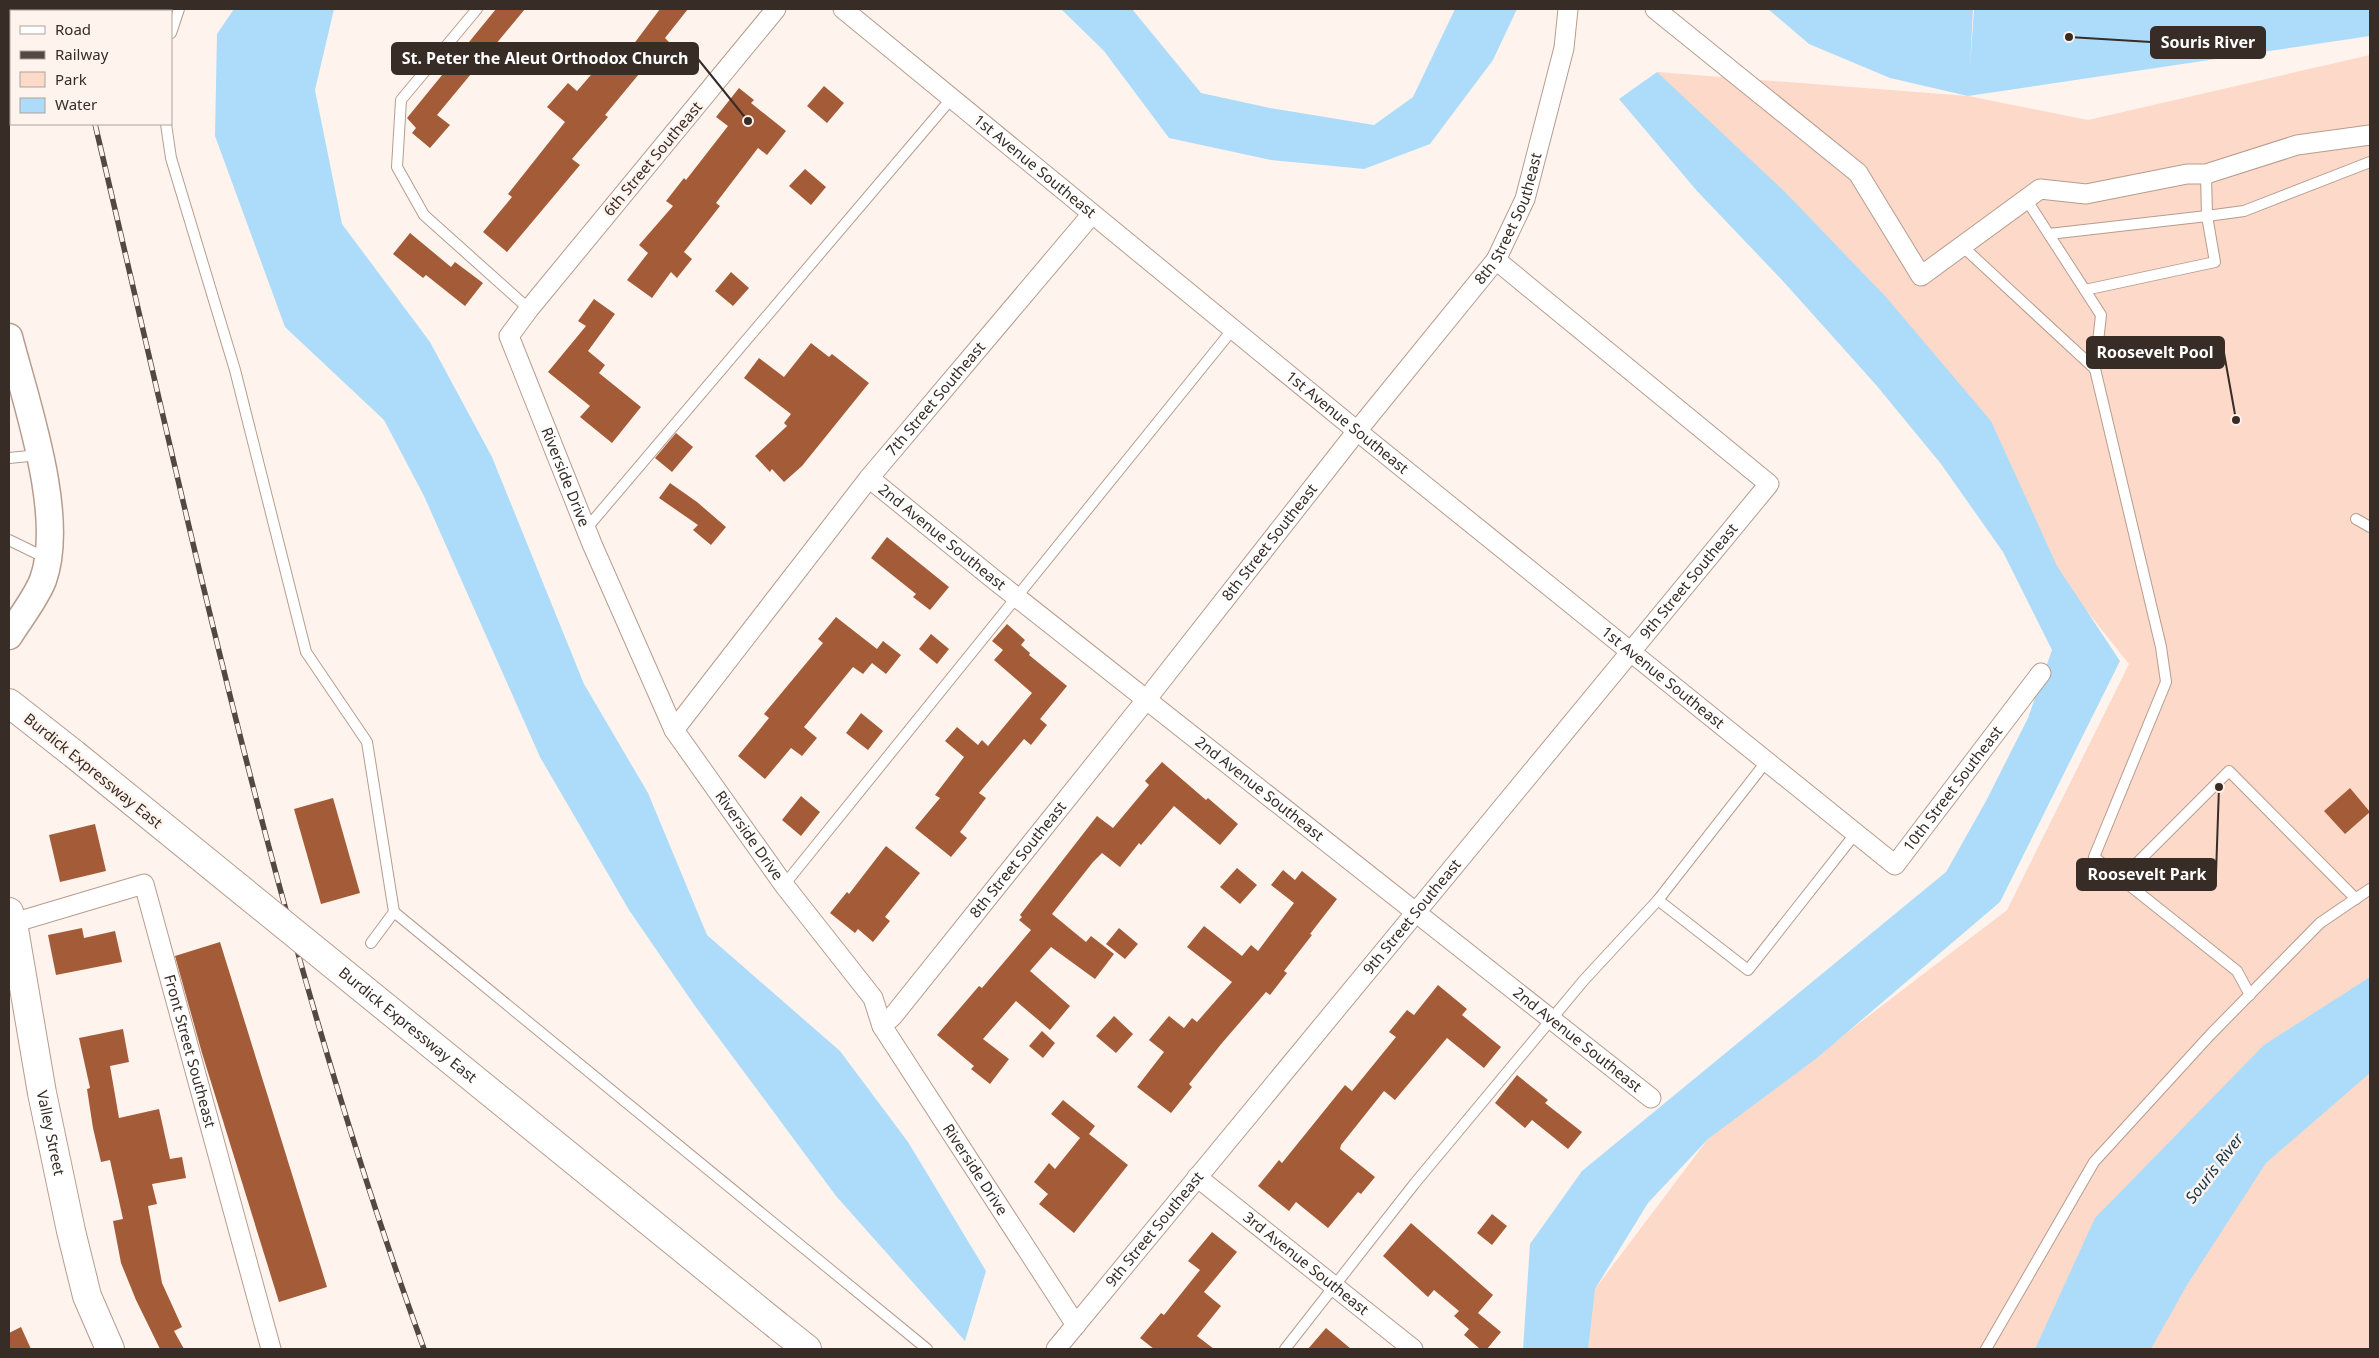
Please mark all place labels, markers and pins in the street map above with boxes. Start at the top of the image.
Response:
callout: Souris River [2151,27,2265,58]
callout: St. Peter the Aleut Orthodox Church [392,43,698,74]
callout: Roosevelt Pool [2087,337,2224,368]
callout: Roosevelt Park [2077,859,2216,890]

